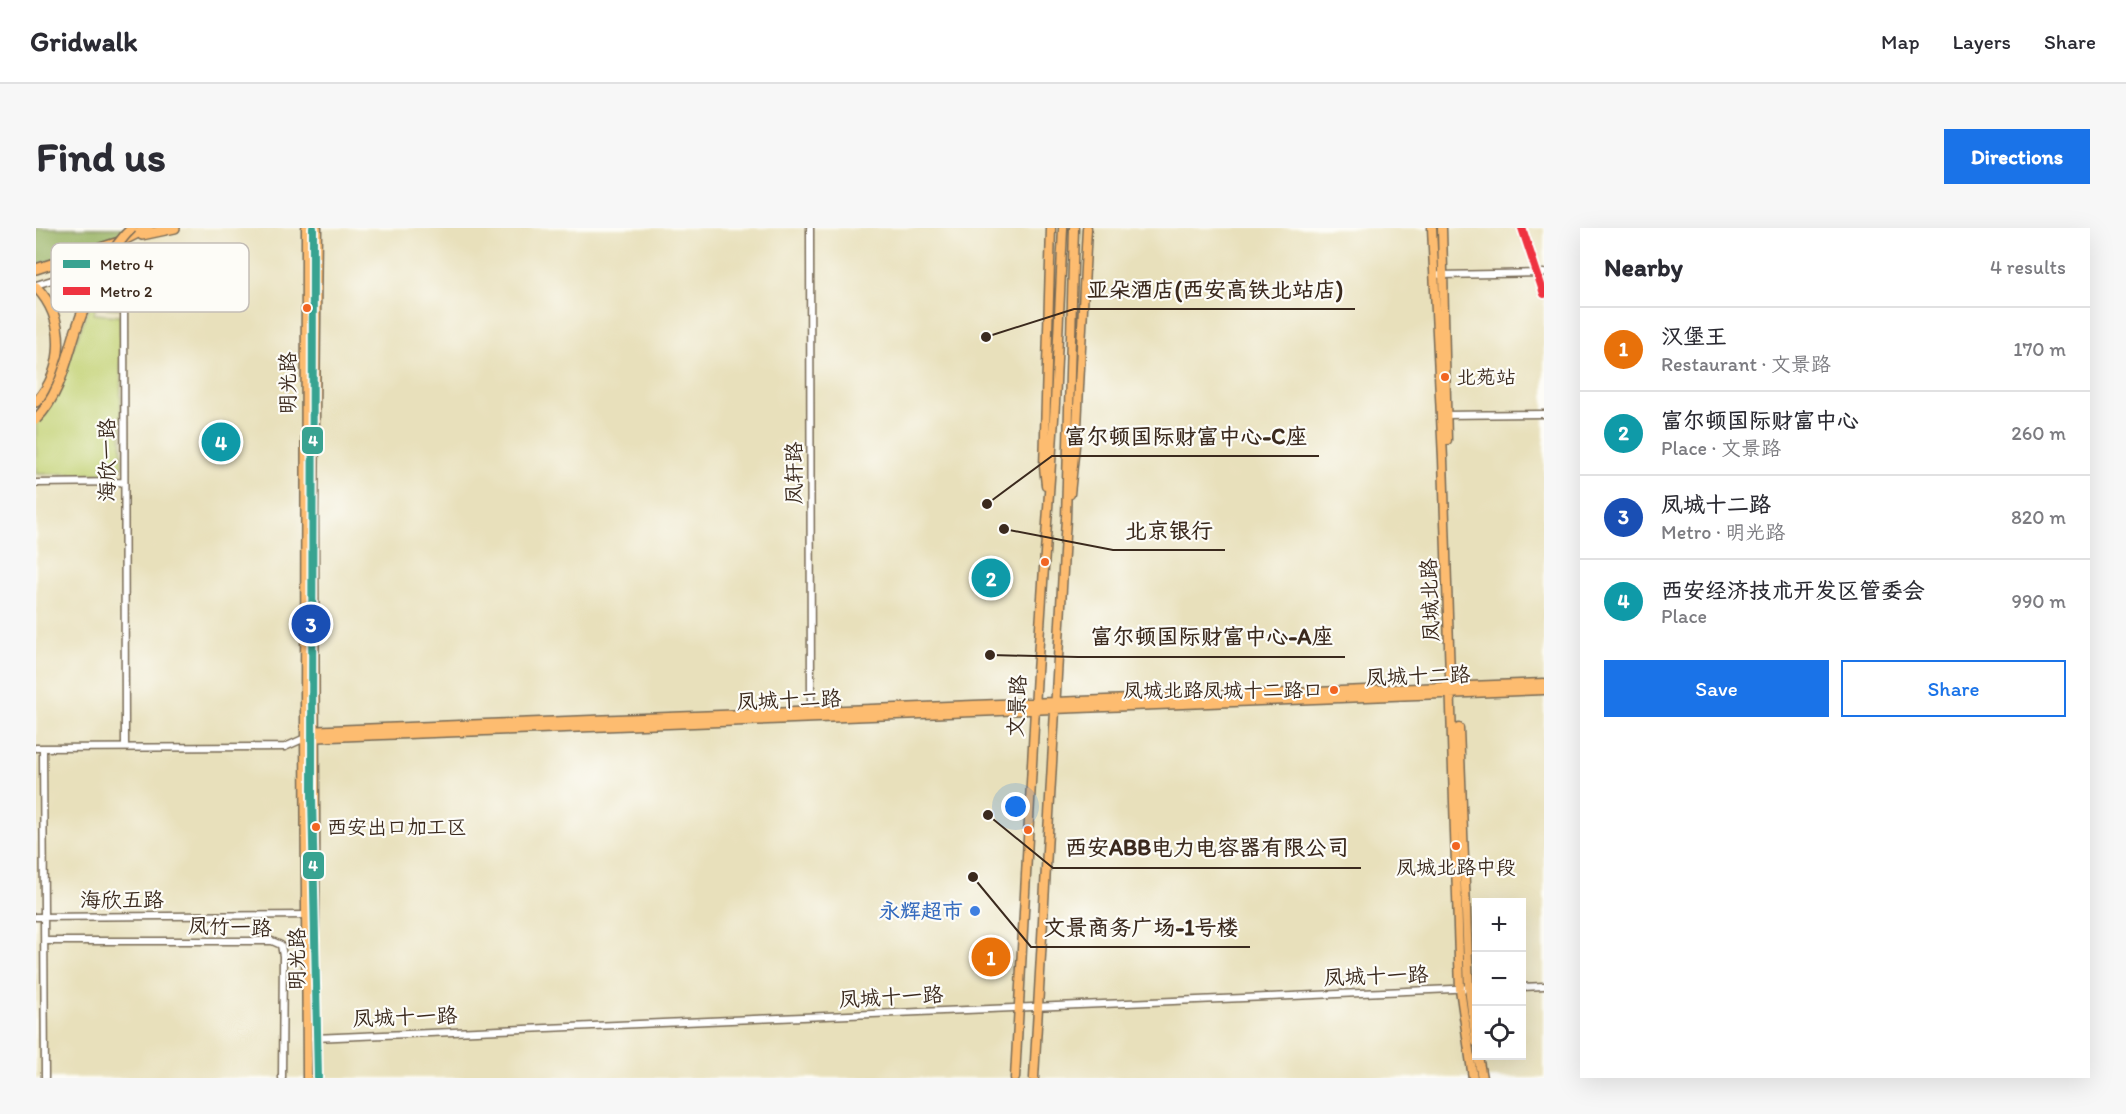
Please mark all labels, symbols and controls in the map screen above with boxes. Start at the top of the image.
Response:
text: Gridwalk [30,24,138,58]
text: Map [1881,29,1920,54]
text: Layers [1953,29,2011,54]
text: Share [2044,29,2096,54]
button: Directions [1944,129,2090,184]
text: Find us [36,131,166,182]
legend [51,243,249,312]
text: Nearby [1604,251,1683,283]
text: Metro 4 [100,255,154,274]
text: 4 results [1990,255,2066,279]
callout: 亚朵酒店(西安高铁北站店) [1074,269,1355,309]
text: 亚朵酒店(西安高铁北站店) [1087,276,1343,303]
text: Metro 2 [100,282,153,301]
unlabelled marker [301,302,313,314]
text: 汉堡王 [1661,323,1727,350]
text: 1 [1619,337,1628,361]
text: 170 m [2013,337,2066,361]
street label: 明光路 [275,352,300,415]
text: Restaurant · 文景路 [1661,352,1831,376]
place label: 北苑站 [1456,365,1516,389]
marker: 北苑站 [1439,371,1451,383]
text: 富尔顿国际财富中心 [1661,407,1859,434]
callout: 富尔顿国际财富中心-C座 [1052,416,1319,456]
street label: 海欣一路 [94,418,119,502]
pin: 4 [202,420,240,464]
text: 2 [1618,421,1629,445]
text: 260 m [2011,421,2066,445]
text: 富尔顿国际财富中心-C座 [1065,423,1307,450]
line badge: 4 [301,426,324,455]
text: 4 [308,431,318,450]
text: Place · 文景路 [1661,436,1781,460]
street label: 凤轩路 [781,442,806,505]
text: 凤城十二路 [1661,491,1771,518]
text: 3 [1618,505,1629,529]
text: 820 m [2011,505,2066,529]
callout: 北京银行 [1113,510,1225,550]
text: 北京银行 [1125,517,1213,544]
text: Metro · 明光路 [1661,520,1785,544]
pin: 2 [972,556,1010,600]
unlabelled marker [1039,556,1051,568]
street label: 凤城北路 [1416,558,1443,642]
text: 西安经济技术开发区管委会 [1661,577,1925,604]
text: 4 [1617,589,1630,613]
text: 990 m [2011,589,2066,613]
pin: 3 [292,602,330,646]
text: Place [1661,604,1707,628]
callout: 富尔顿国际财富中心-A座 [1078,617,1345,657]
text: 富尔顿国际财富中心-A座 [1091,623,1333,650]
button: Save [1604,660,1829,717]
button: Share [1841,660,2066,717]
street label: 凤城十二路 [1365,661,1471,690]
street label: 文景路 [1002,674,1031,738]
place label: 凤城北路凤城十二路口 [1123,678,1323,702]
marker: 凤城北路凤城十二路口 [1328,684,1340,696]
street label: 凤城十二路 [736,685,842,714]
your location [1001,792,1030,821]
place label: 西安出口加工区 [327,815,467,839]
marker: 西安出口加工区 [310,821,322,833]
unlabelled marker [1022,824,1034,836]
callout: 西安ABB电力电容器有限公司 [1053,828,1361,868]
text: 西安ABB电力电容器有限公司 [1065,834,1349,861]
marker: 凤城北路中段 [1450,840,1462,852]
line badge: 4 [302,851,325,880]
place label: 凤城北路中段 [1396,855,1516,879]
text: 4 [308,856,318,875]
street label: 海欣五路 [80,887,164,912]
place label: 永辉超市 [879,898,963,923]
map controls [1472,898,1526,1060]
button: + [1472,898,1526,952]
marker: 永辉超市 [968,904,982,918]
callout: 文景商务广场-1号楼 [1031,907,1250,947]
street label: 凤竹一路 [188,913,272,940]
text: 文景商务广场-1号楼 [1043,914,1239,941]
street label: 明光路 [284,928,309,991]
pin: 1 [972,934,1010,980]
button: − [1472,952,1526,1006]
street label: 凤城十一路 [1323,961,1429,990]
street label: 凤城十一路 [838,981,944,1012]
street label: 凤城十一路 [352,1002,458,1031]
button: locate [1472,1006,1526,1060]

